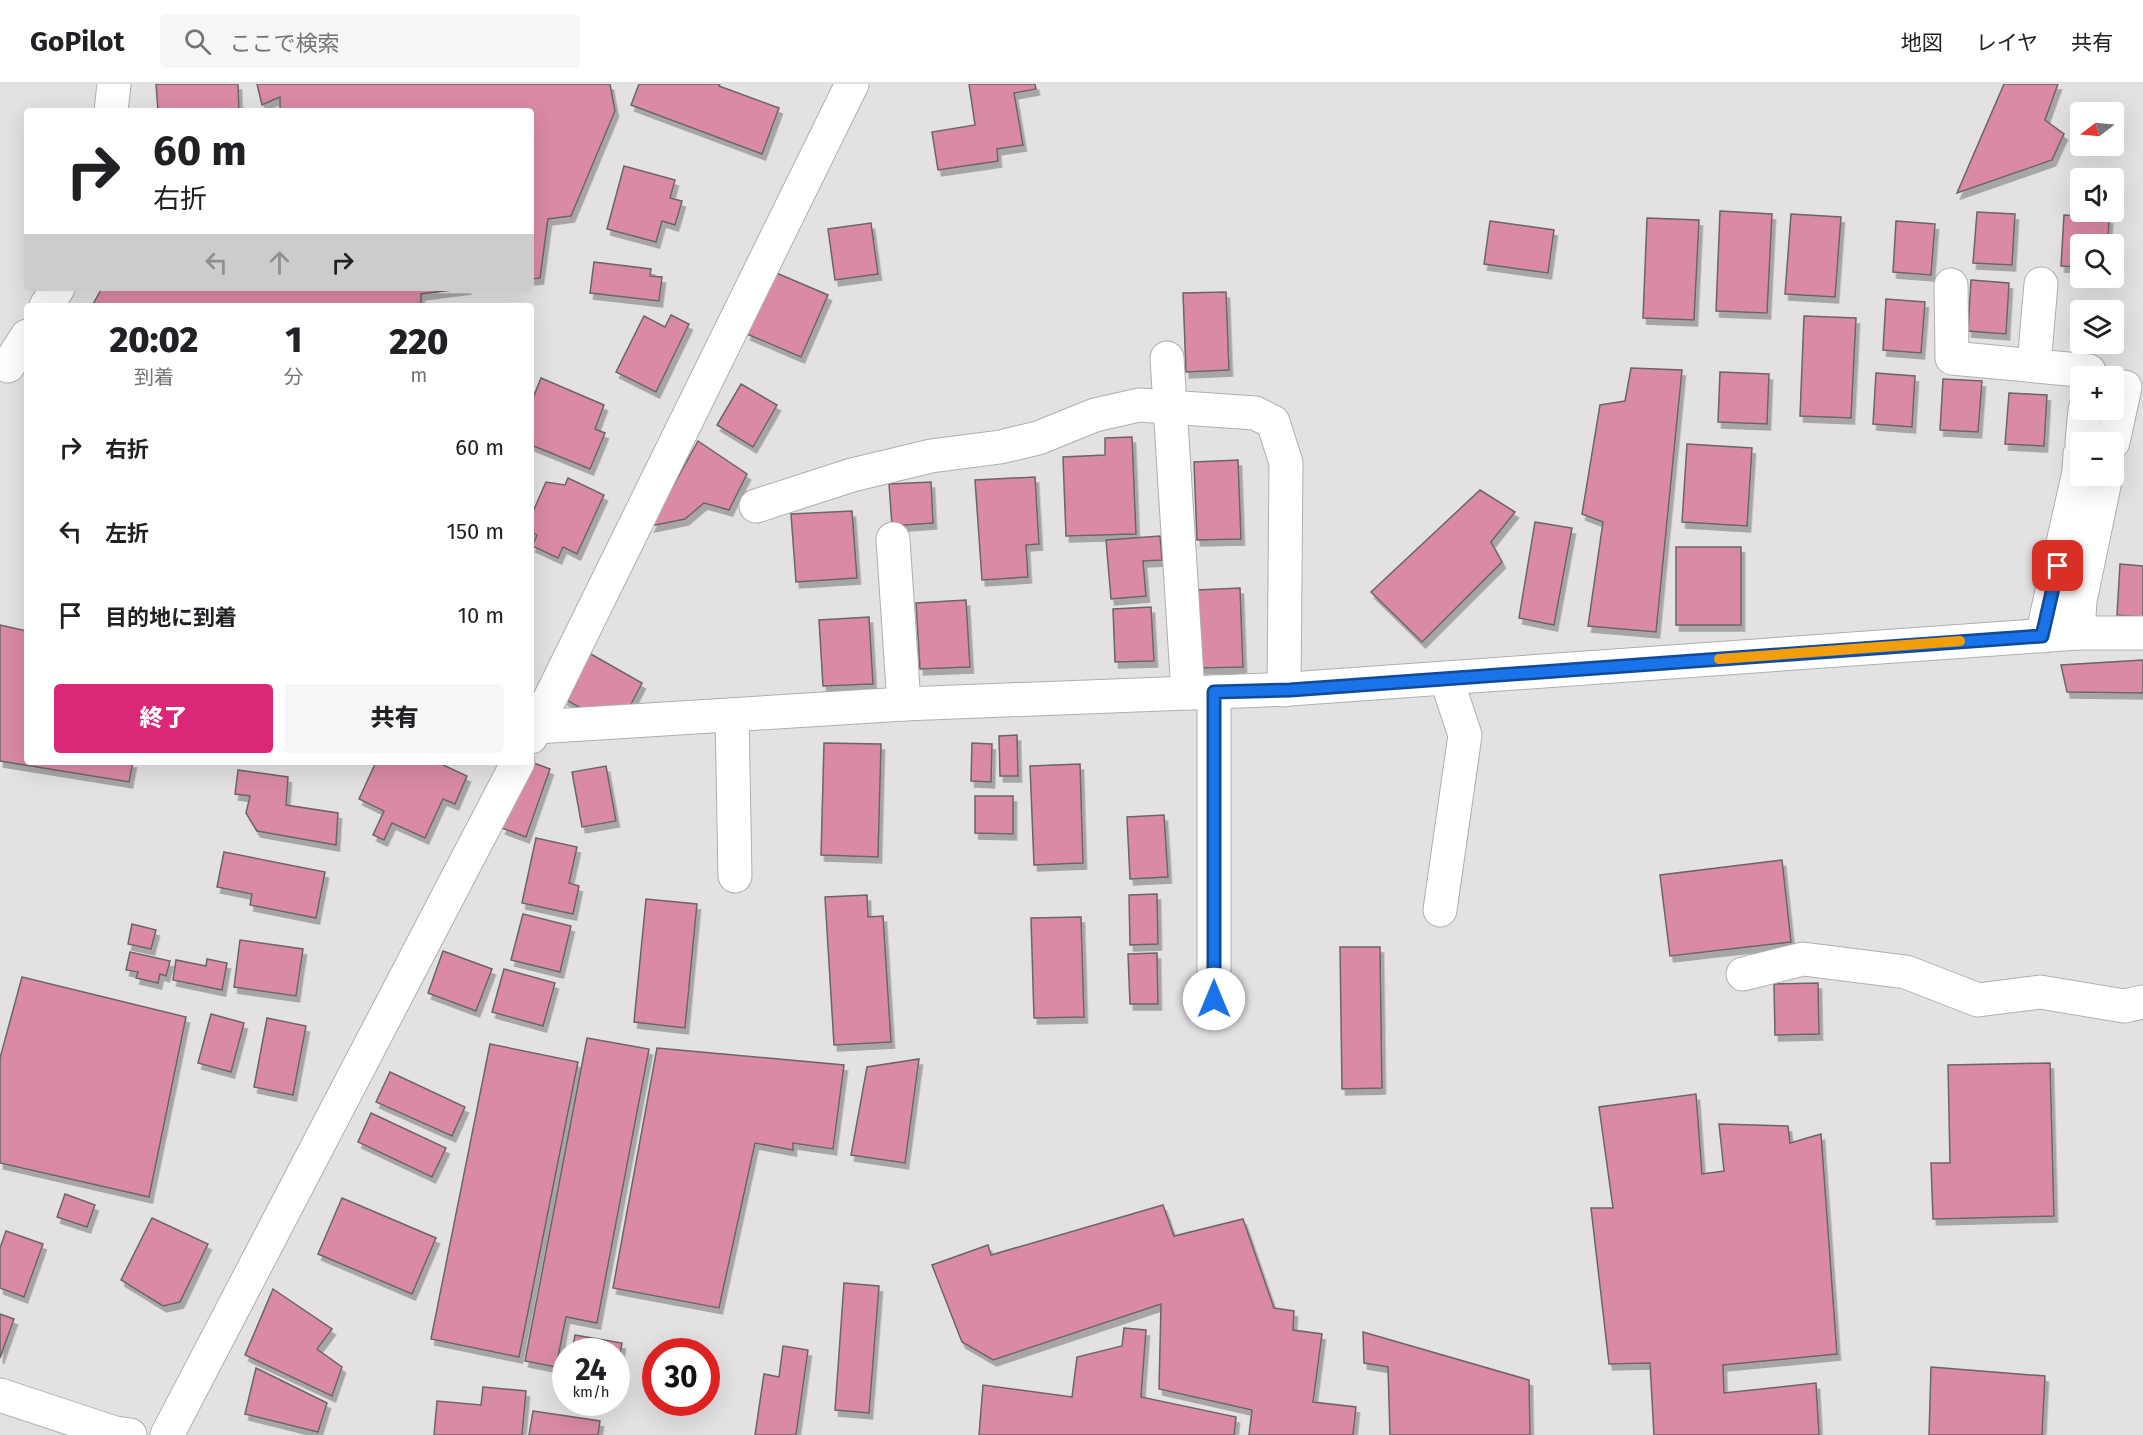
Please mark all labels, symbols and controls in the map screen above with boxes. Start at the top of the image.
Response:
search box [160,14,580,68]
text: GoPilot [30,25,124,58]
icon: search [181,25,214,58]
text: ここで検索 [229,30,339,57]
text: 地図 [1901,30,1943,56]
text: レイヤ [1976,30,2038,56]
text: 共有 [2071,30,2113,56]
north arrow [2070,102,2124,156]
map controls [2070,102,2124,486]
text: 60 m [153,126,247,176]
icon: right [54,132,132,210]
button: sound [2070,168,2124,222]
text: 右折 [153,183,207,215]
button: search [2070,234,2124,288]
icon: left [200,246,233,279]
icon: ahead [263,246,296,279]
icon: right [326,246,359,279]
button: layers [2070,300,2124,354]
text: 20:02 [110,318,198,362]
text: 1 [285,318,302,362]
text: 220 [389,320,448,364]
text: m [410,363,427,387]
text: 到着 [134,365,174,389]
text: 分 [284,365,304,389]
button: + [2070,366,2124,420]
icon: right [54,431,87,464]
button: − [2070,432,2124,486]
text: 60 m [455,434,504,461]
text: 右折 [105,436,149,463]
icon: left [54,515,87,548]
text: 150 m [446,518,504,545]
text: 左折 [105,520,149,547]
pin [2032,540,2083,591]
icon: arrive [2041,549,2074,582]
icon: arrive [54,599,87,632]
text: 10 m [458,602,504,629]
text: 目的地に到着 [105,604,237,631]
button: 終了 [54,684,273,753]
button: 共有 [285,684,504,753]
position arrow [1182,967,1246,1031]
speed limit sign: 30 [642,1338,720,1416]
text: 24 [575,1352,607,1388]
text: km/h [572,1383,610,1401]

